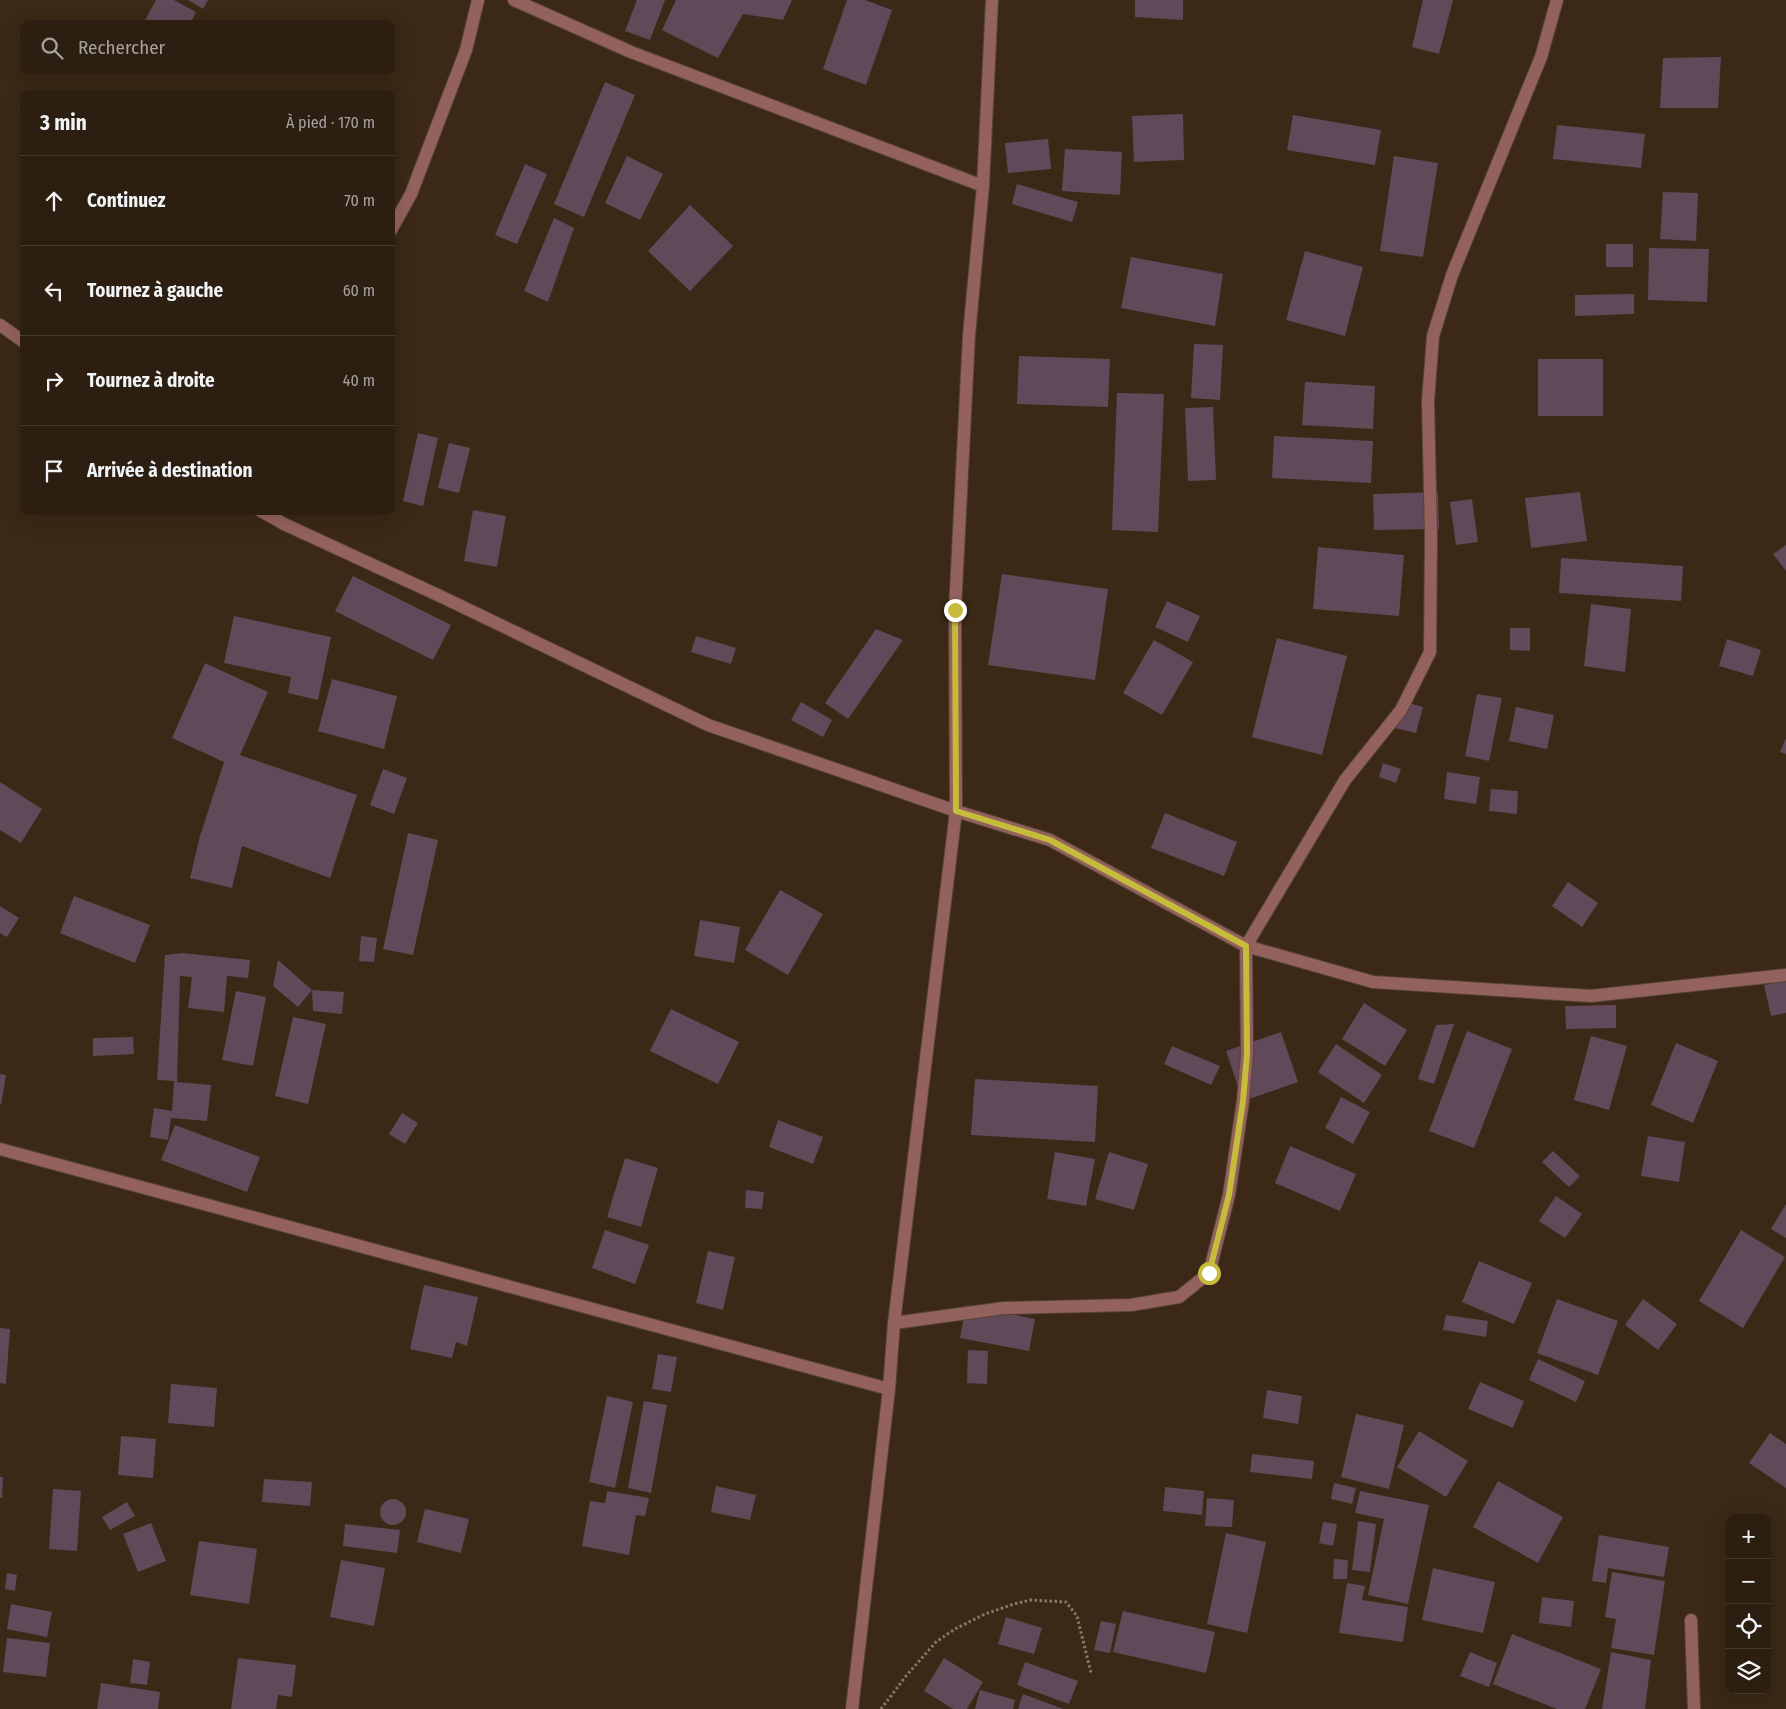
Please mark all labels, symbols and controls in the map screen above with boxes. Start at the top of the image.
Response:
search box [20,20,395,75]
icon: search [38,34,66,62]
text: Rechercher [78,36,165,59]
text: 3 min [40,110,87,136]
text: À pied · 170 m [286,113,375,132]
icon: ahead [40,187,68,215]
text: Continuez [87,189,166,212]
text: 70 m [344,191,375,210]
icon: left [40,277,68,305]
text: Tournez à gauche [87,279,223,302]
text: 60 m [343,281,375,300]
icon: right [40,367,68,395]
text: Tournez à droite [87,369,215,392]
text: 40 m [343,371,375,390]
icon: arrive [40,457,68,485]
text: Arrivée à destination [87,459,253,482]
route end [944,599,967,622]
route start [1198,1262,1221,1285]
map controls [1726,1514,1771,1694]
button: + [1726,1514,1771,1559]
button: − [1726,1559,1771,1604]
button: locate [1726,1604,1771,1649]
button: layers [1726,1649,1771,1694]

